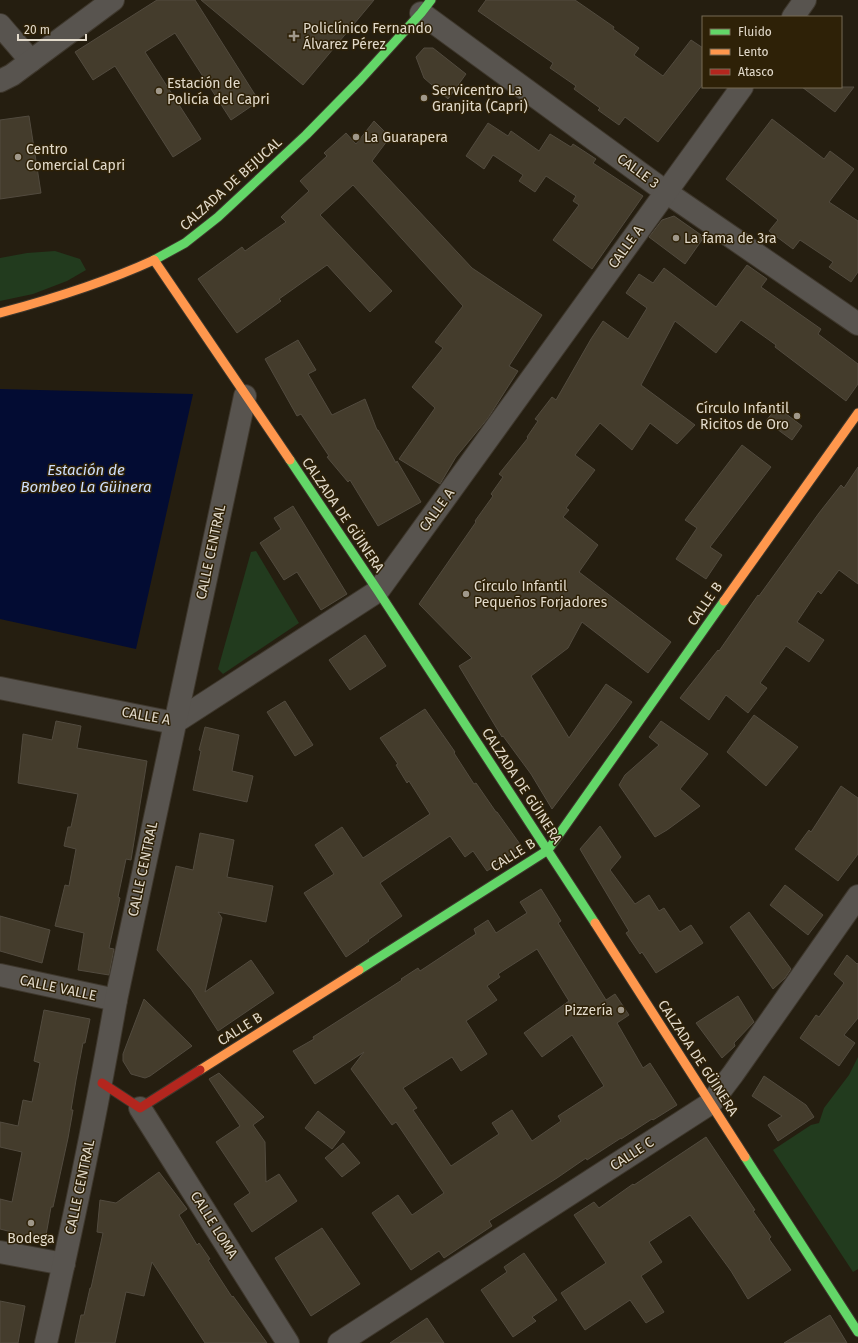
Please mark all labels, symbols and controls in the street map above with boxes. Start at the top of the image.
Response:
scale bar [18,16,86,42]
legend [702,16,842,88]
place label: Policlínico Fernando Álvarez Pérez [303,20,432,53]
text: 20 m [24,23,50,37]
text: Fluido [738,25,772,39]
marker: Policlínico Fernando Álvarez Pérez [288,30,300,42]
text: Lento [738,45,768,59]
text: Atasco [738,65,774,79]
place label: Estación de Policía del Capri [167,75,270,108]
place label: Servicentro La Granjita (Capri) [432,82,528,115]
marker: Estación de Policía del Capri [154,86,164,96]
marker: Servicentro La Granjita (Capri) [419,93,429,103]
place label: La Guarapera [364,129,448,146]
marker: La Guarapera [351,132,361,142]
street label: CALZADA DE BEJUCAL [177,134,285,234]
place label: Centro Comercial Capri [26,141,125,174]
street label: CALLE 3 [614,150,662,192]
marker: Centro Comercial Capri [13,152,23,162]
street label: CALLE A [605,222,647,272]
place label: La fama de 3ra [684,230,777,247]
marker: La fama de 3ra [671,233,681,243]
place label: Círculo Infantil Ricitos de Oro [696,400,789,433]
marker: Círculo Infantil Ricitos de Oro [792,411,802,421]
street label: CALZADA DE GÜINERA [298,454,389,576]
water label: Estación de Bombeo La Güinera [20,461,152,496]
street label: CALLE A [416,485,458,535]
street label: CALLE CENTRAL [193,503,229,601]
place label: Círculo Infantil Pequeños Forjadores [474,578,608,611]
street label: CALLE B [684,579,726,629]
marker: Círculo Infantil Pequeños Forjadores [461,589,471,599]
street label: CALLE A [120,703,172,729]
street label: CALZADA DE GÜINERA [478,724,567,847]
street label: CALLE CENTRAL [125,820,161,918]
street label: CALLE B [487,835,539,875]
street label: CALLE VALLE [18,972,98,1004]
street label: CALZADA DE GÜINERA [654,996,743,1119]
place label: Pizzería [564,1002,613,1019]
marker: Pizzería [616,1005,626,1015]
street label: CALLE B [214,1009,266,1049]
street label: CALLE C [607,1133,657,1174]
street label: CALLE CENTRAL [62,1138,98,1236]
street label: CALLE LOMA [187,1188,241,1262]
marker: Bodega [26,1218,36,1228]
place label: Bodega [7,1230,55,1247]

